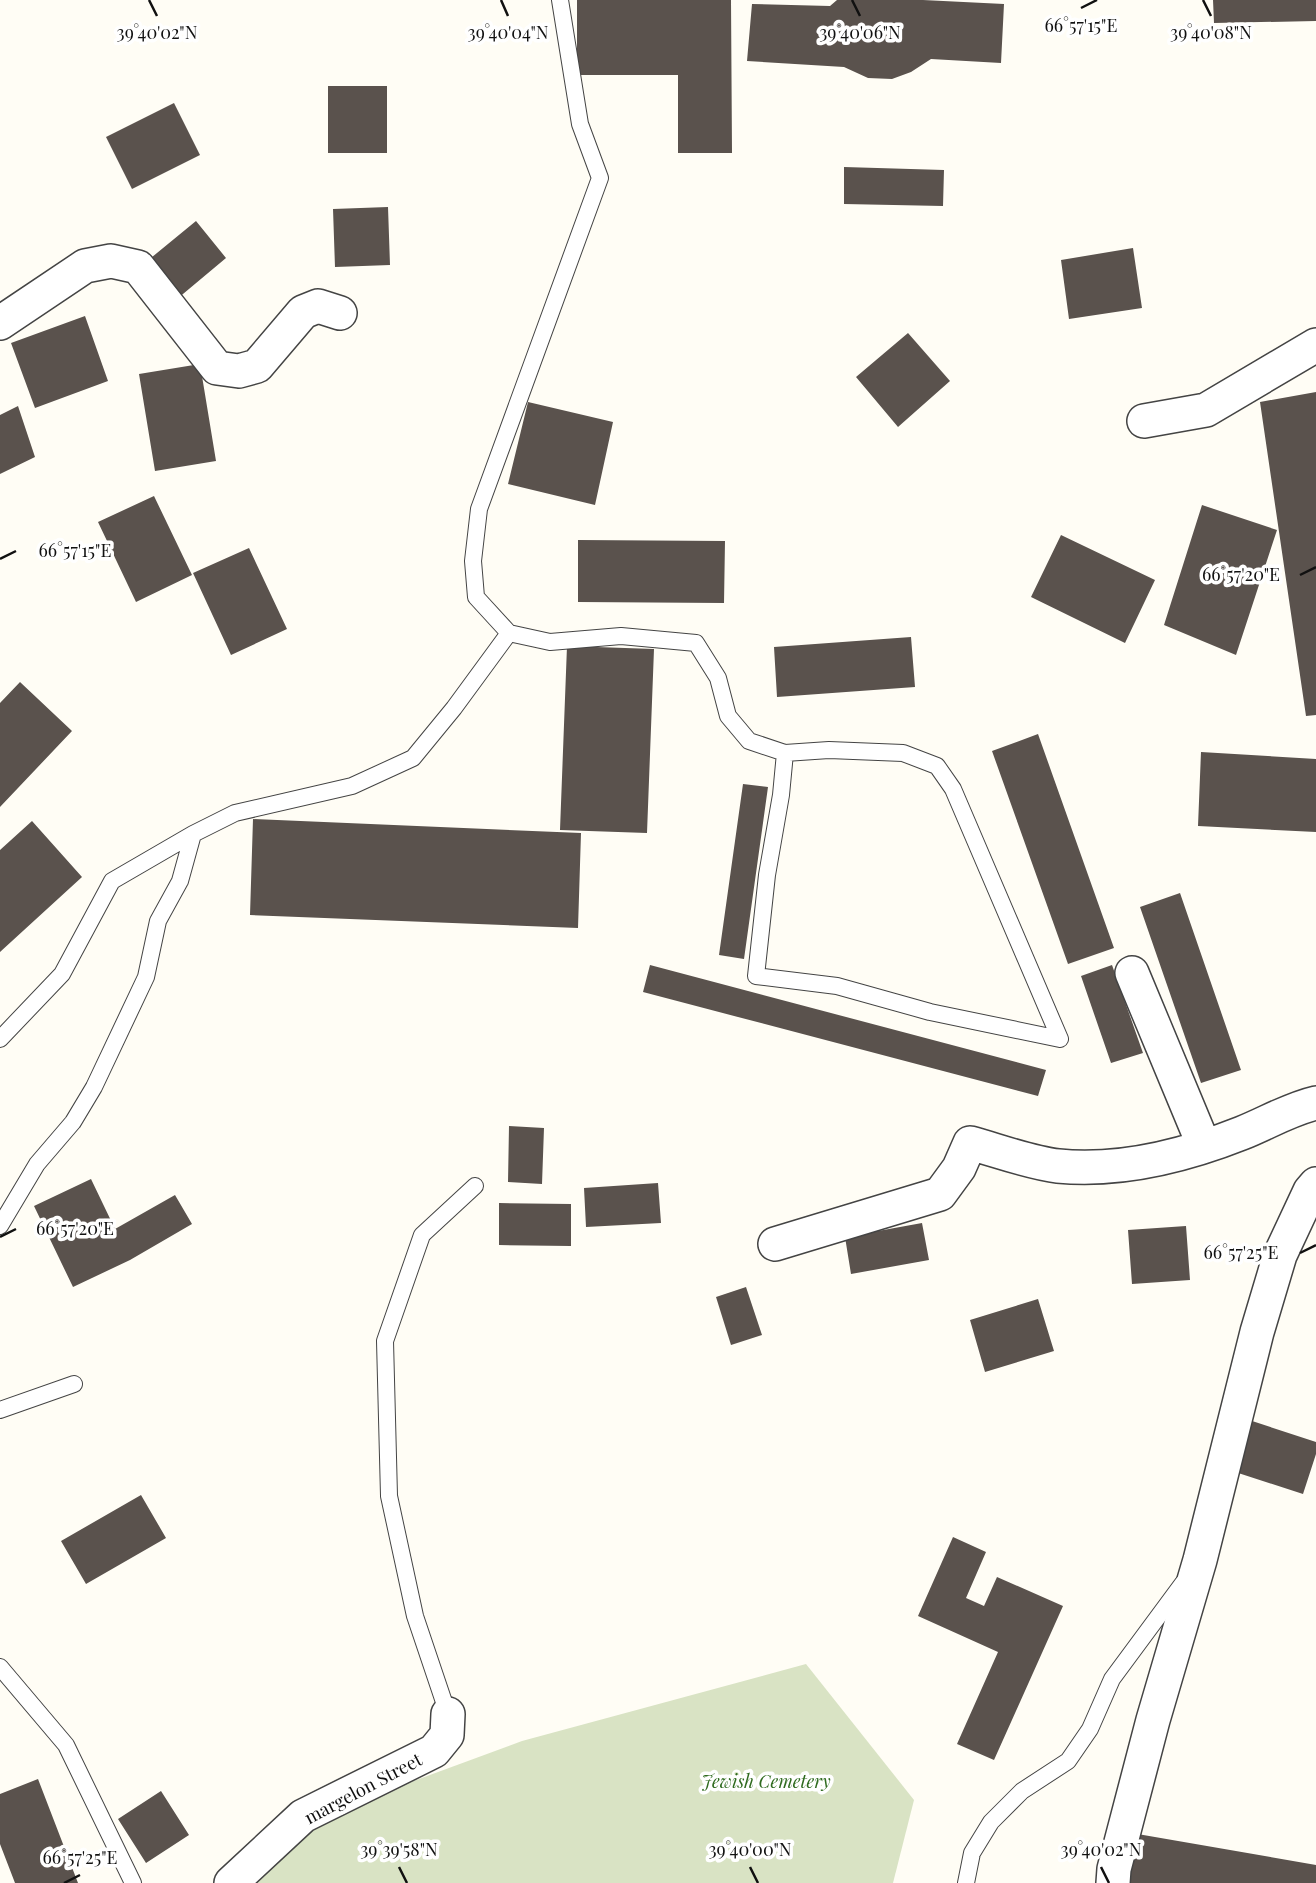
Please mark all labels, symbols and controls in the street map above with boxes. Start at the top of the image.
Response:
text: 66°57'15"E [1045,13,1117,37]
text: 39°40'02"N [117,20,198,44]
text: 39°40'04"N [468,20,549,44]
text: 39°40'06"N [819,20,901,44]
text: 39°40'08"N [1170,20,1252,44]
text: 66°57'15"E [39,538,111,562]
text: 66°57'20"E [1202,562,1280,586]
text: 66°57'20"E [36,1216,114,1240]
text: 66°57'25"E [1203,1240,1279,1264]
street label: margelon Street [300,1747,426,1829]
park label: Jewish Cemetery [701,1769,831,1793]
text: 39°39'58"N [360,1837,438,1861]
text: 39°40'00"N [708,1837,792,1861]
text: 39°40'02"N [1061,1837,1142,1861]
text: 66°57'25"E [42,1845,118,1869]

